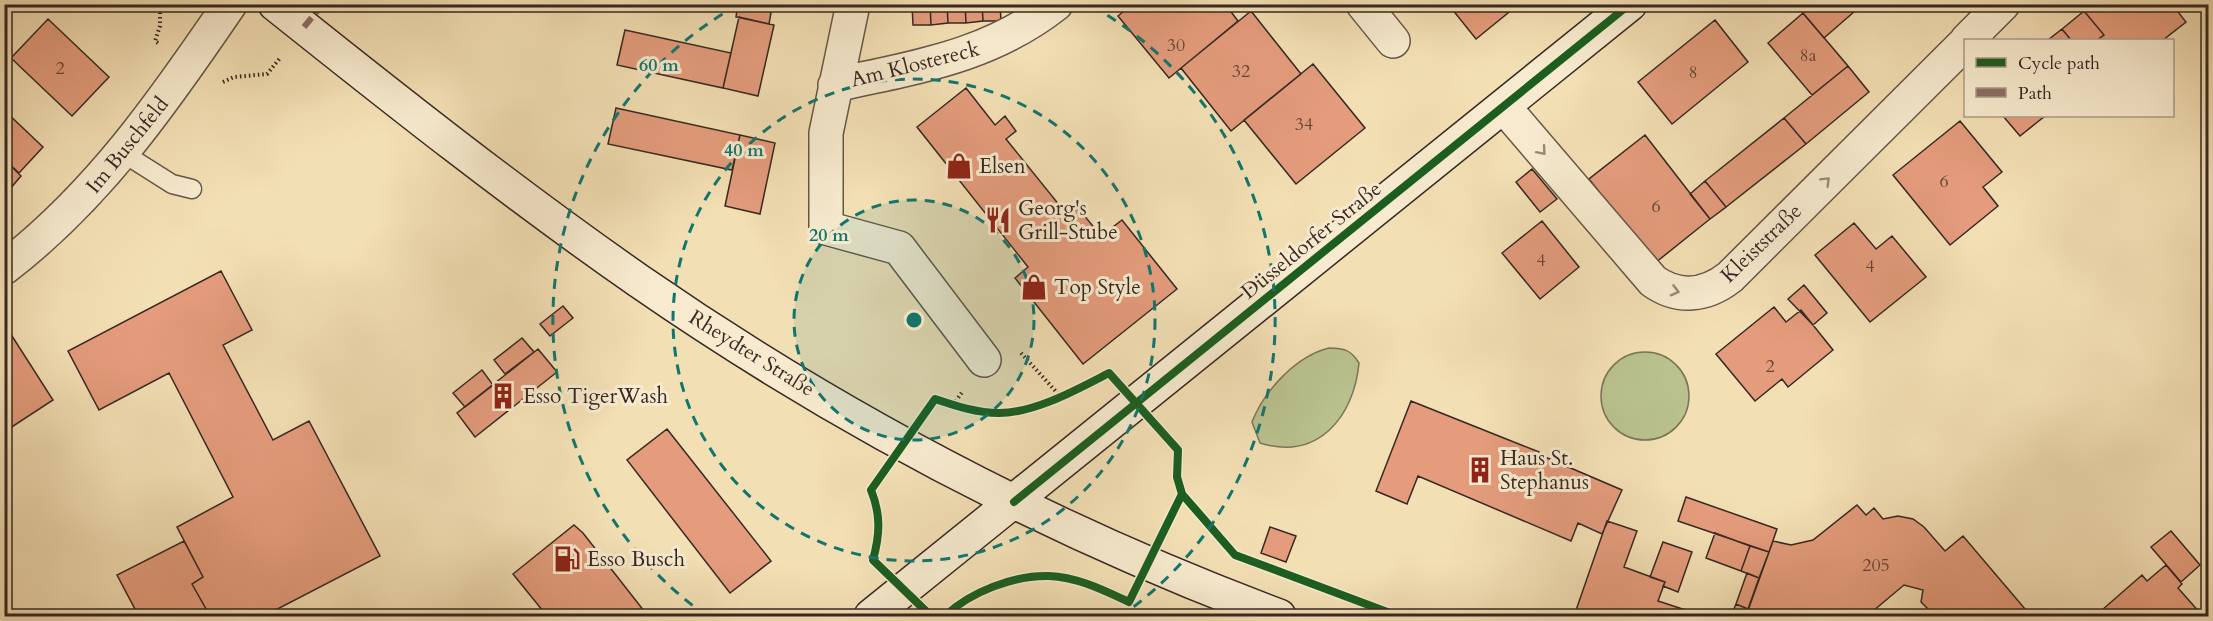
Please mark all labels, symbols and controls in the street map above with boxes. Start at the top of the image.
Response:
house number: 30 [1167,33,1185,58]
street label: Am Klostereck [848,34,983,95]
legend [1964,39,2174,117]
house number: 8a [1800,43,1817,68]
text: Cycle path [2018,51,2100,76]
text: 60 m [639,53,679,78]
house number: 2 [55,56,65,81]
house number: 32 [1232,59,1250,84]
house number: 8 [1688,60,1698,85]
text: Path [2018,81,2052,106]
street label: Im Buschfeld [79,91,175,200]
house number: 34 [1295,112,1313,137]
text: 40 m [724,138,764,163]
one-way arrow [1535,145,1546,155]
shop icon: Elsen [944,151,974,181]
place label: Elsen [979,152,1026,181]
house number: 6 [1939,169,1949,194]
street label: Düsseldorfer Straße [1235,175,1388,306]
one-way arrow [1818,178,1829,189]
place label: Georg's Grill-Stube [1018,194,1118,247]
house number: 6 [1651,194,1661,219]
street label: Kleiststraße [1714,197,1808,289]
restaurant icon: Georg's Grill-Stube [983,205,1013,235]
text: 20 m [809,223,849,248]
house number: 4 [1536,248,1546,273]
house number: 4 [1865,254,1875,279]
shop icon: Top Style [1019,272,1049,302]
place label: Top Style [1054,273,1141,302]
one-way arrow [1670,283,1680,296]
street label: Rheydter Straße [683,303,820,404]
centre of rings [904,310,924,330]
house number: 2 [1765,354,1775,379]
building icon: Esso TigerWash [488,381,518,411]
place label: Esso TigerWash [523,382,669,411]
place label: Haus St. Stephanus [1500,444,1589,497]
building icon: Haus St. Stephanus [1465,455,1495,485]
fuel station icon: Esso Busch [552,544,582,574]
place label: Esso Busch [587,545,685,574]
house number: 205 [1862,553,1890,578]

